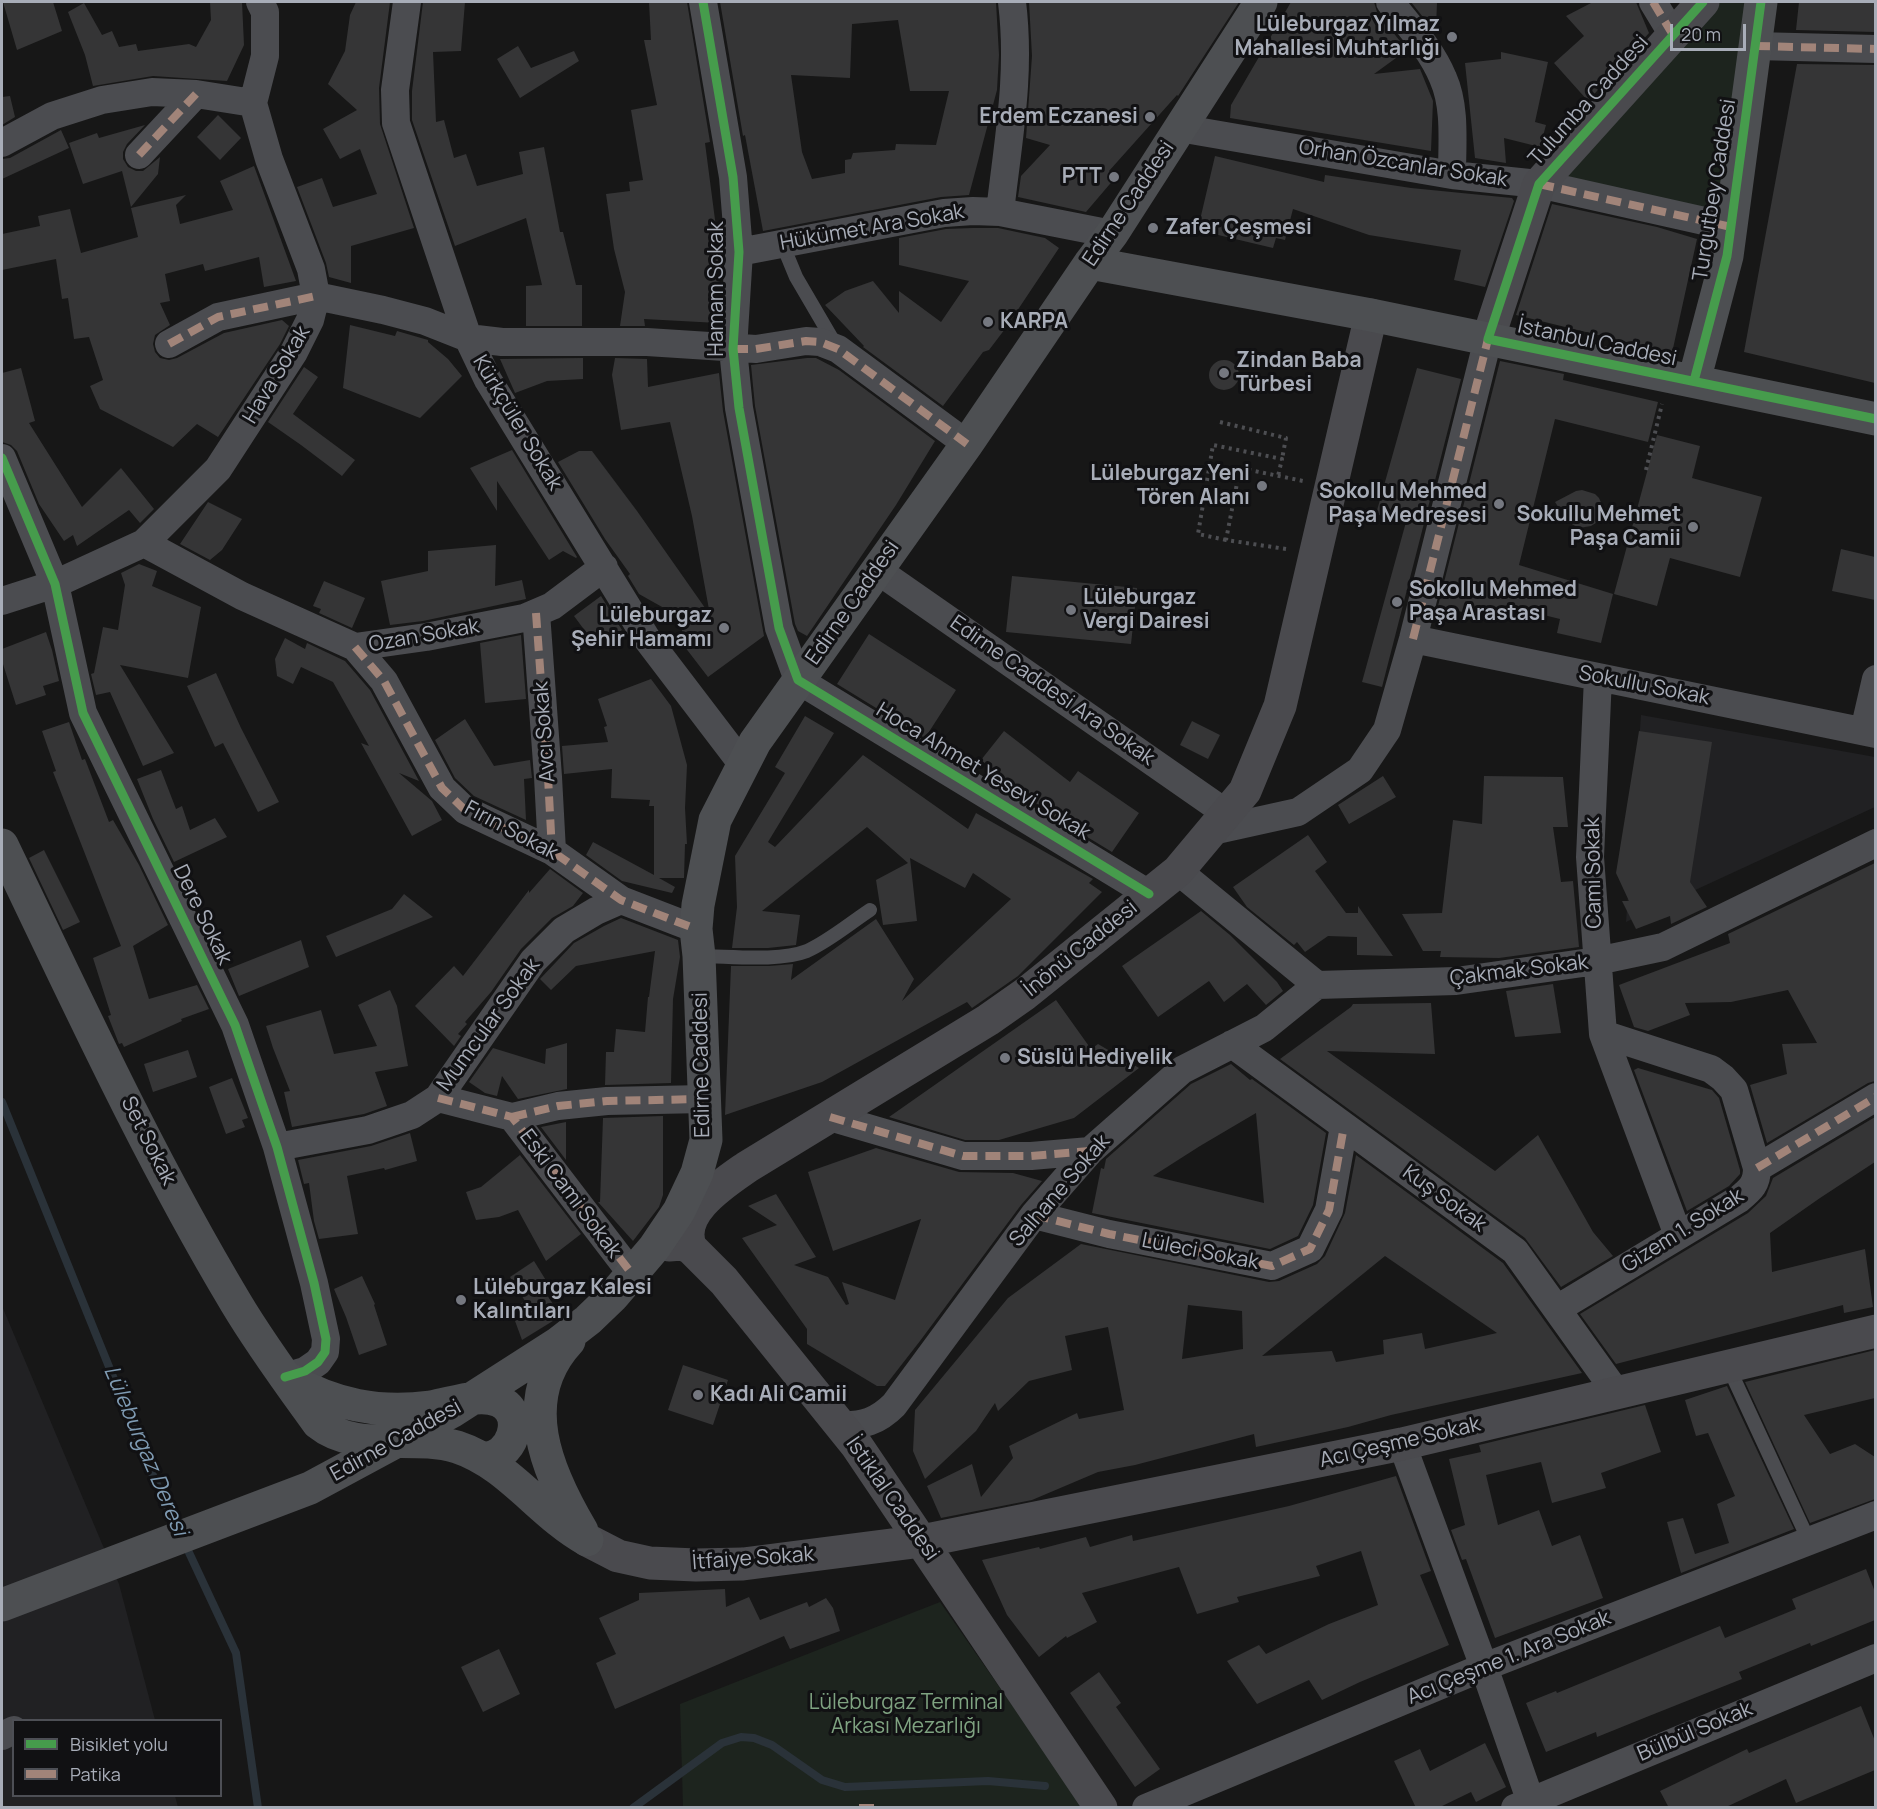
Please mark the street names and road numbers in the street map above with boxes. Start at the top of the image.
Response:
street label: Tulumba Caddesi [1524,30,1654,172]
street label: Turgutbey Caddesi [1688,97,1742,283]
street label: Orhan Özcanlar Sokak [1297,135,1509,193]
street label: Edirne Caddesi [1078,137,1180,271]
street label: Hükümet Ara Sokak [778,199,966,257]
street label: Hamam Sokak [704,221,730,357]
street label: İstanbul Caddesi [1515,314,1679,372]
street label: Hava Sokak [238,322,316,428]
street label: Kürkçüler Sokak [467,351,567,495]
street label: Edirne Caddesi [801,536,905,670]
street label: Edirne Caddesi Ara Sokak [945,611,1159,771]
street label: Ozan Sokak [367,614,481,658]
street label: Sokullu Sokak [1577,661,1711,711]
street label: Avcı Sokak [529,681,561,783]
street label: Hoca Ahmet Yesevi Sokak [871,698,1095,846]
street label: Fırın Sokak [460,796,562,866]
street label: Cami Sokak [1580,817,1608,929]
street label: Dere Sokak [167,861,237,969]
street label: İnönü Caddesi [1019,896,1143,1002]
street label: Çakmak Sokak [1448,950,1590,992]
street label: Mumcular Sokak [432,954,546,1096]
street label: Edirne Caddesi [688,992,716,1138]
street label: Set Sokak [115,1093,181,1189]
street label: Eski Cami Sokak [514,1125,626,1263]
street label: Salhane Sokak [1004,1130,1116,1252]
street label: Kuş Sokak [1397,1160,1491,1238]
street label: Gizem 1. Sokak [1618,1184,1748,1278]
street label: Lüleci Sokak [1139,1228,1261,1276]
street label: Edirne Caddesi [326,1395,466,1487]
street label: Acı Çeşme Sokak [1317,1412,1483,1474]
street label: İstiklal Caddesi [840,1432,944,1566]
street label: İtfaiye Sokak [691,1542,815,1576]
street label: Acı Çeşme 1. Ara Sokak [1404,1606,1614,1710]
street label: Bülbül Sokak [1634,1697,1756,1767]

